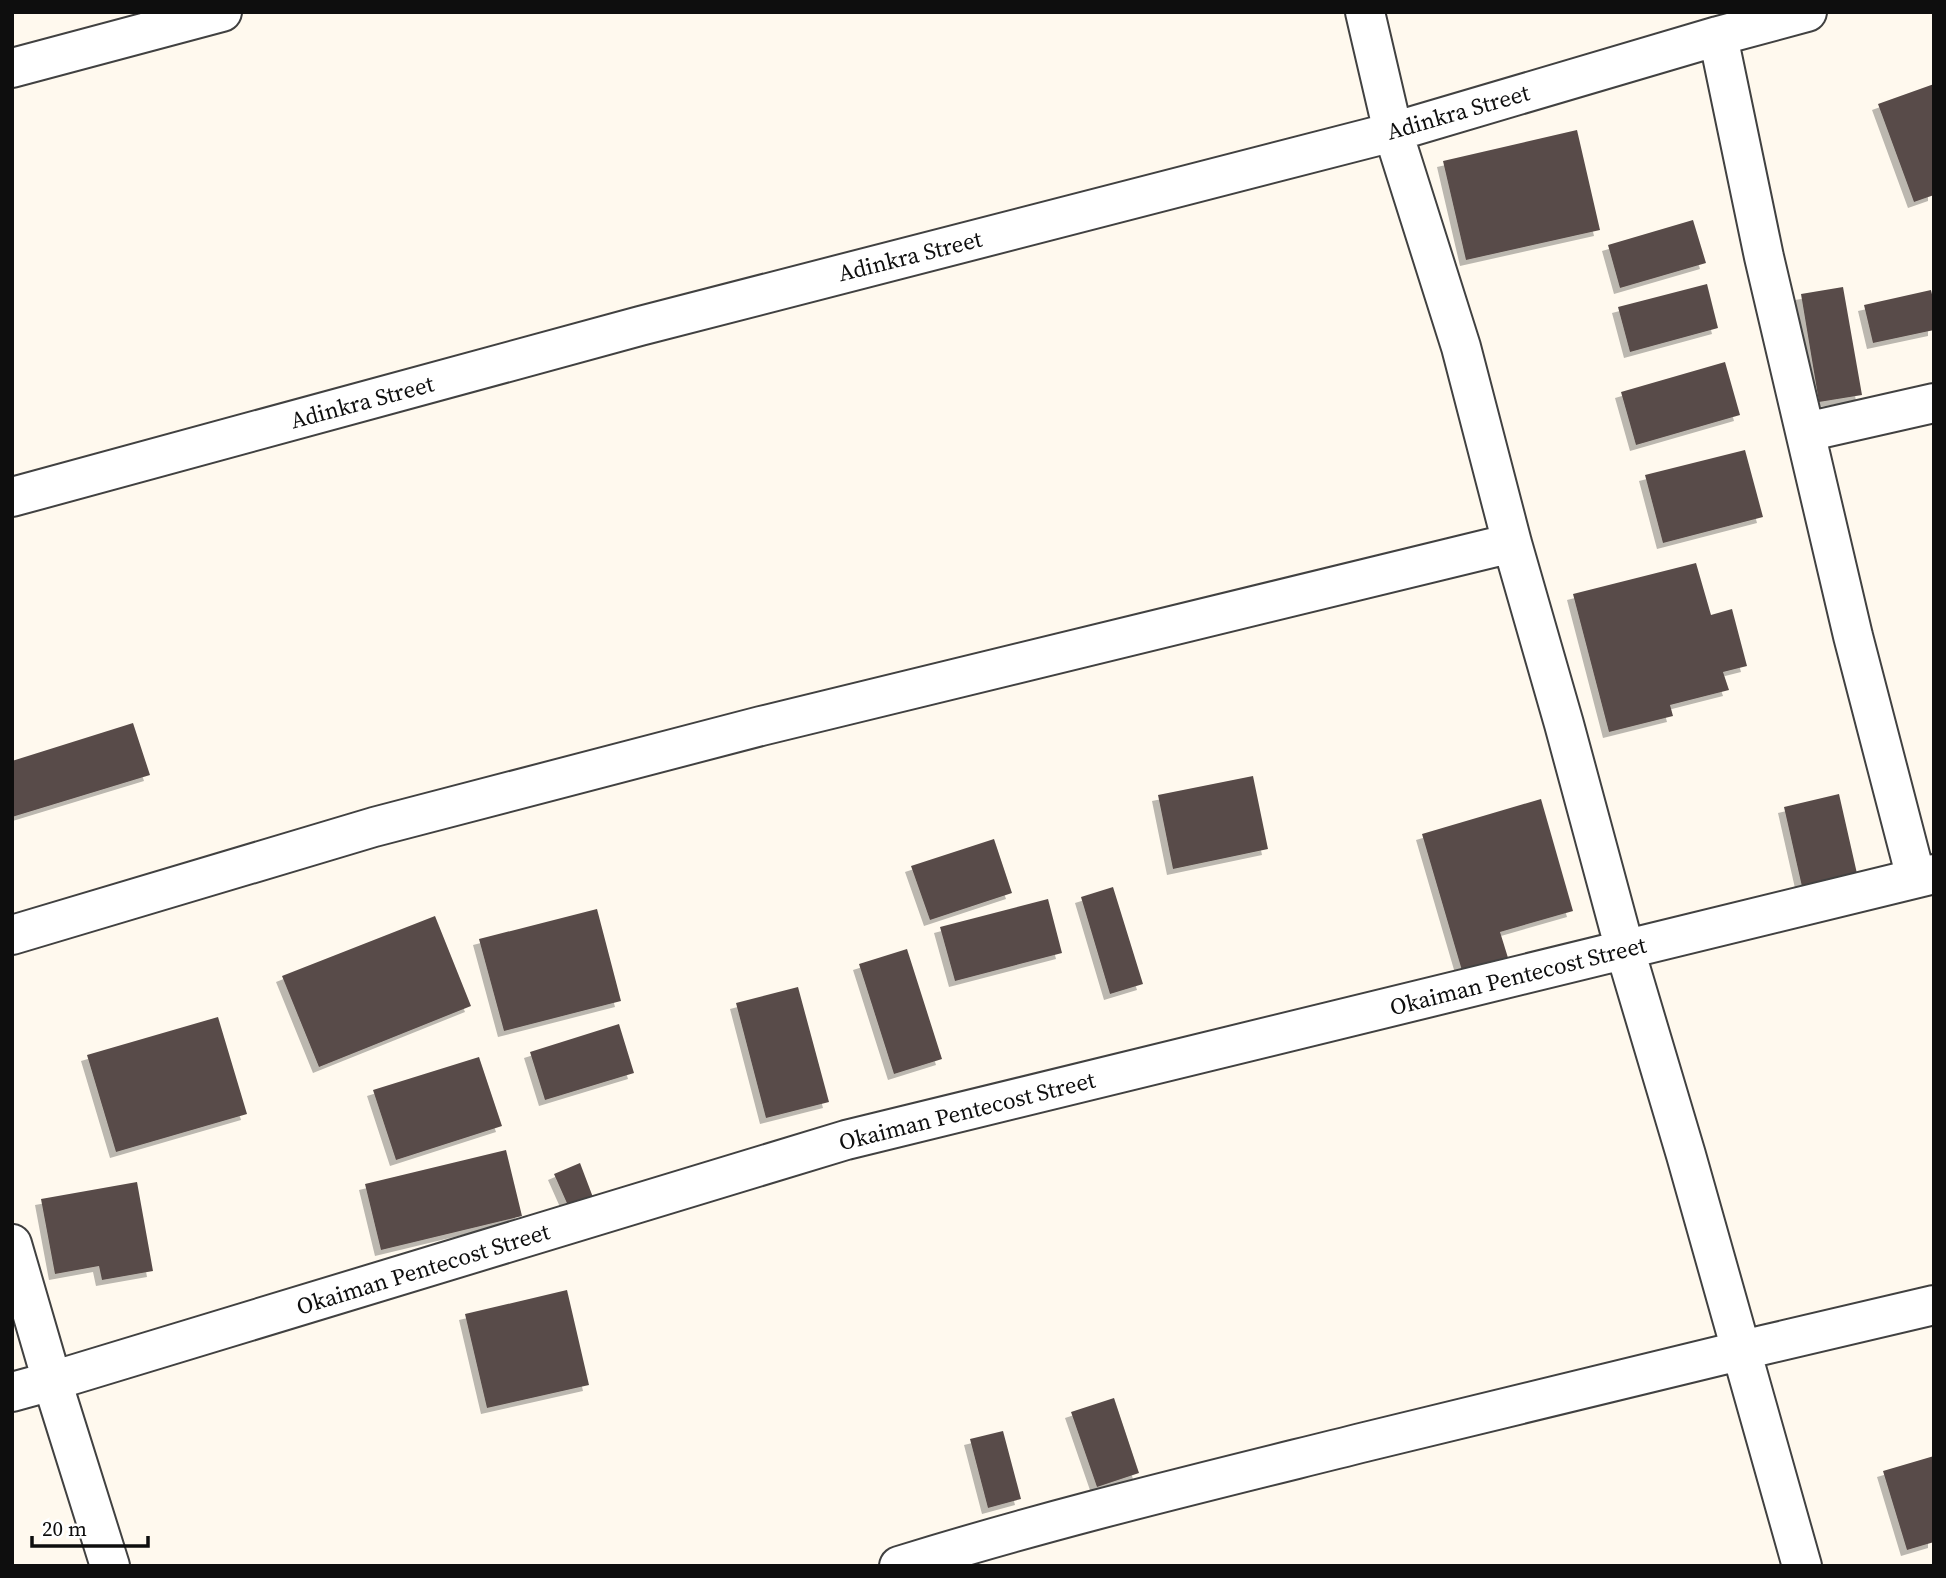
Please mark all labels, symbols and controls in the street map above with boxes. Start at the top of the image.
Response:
street label: Adinkra Street [1383,76,1534,148]
street label: Adinkra Street [835,223,986,289]
street label: Adinkra Street [287,367,438,437]
street label: Okaiman Pentecost Street [1387,929,1650,1023]
street label: Okaiman Pentecost Street [836,1064,1099,1158]
street label: Okaiman Pentecost Street [293,1215,554,1323]
scale bar [32,1504,147,1548]
text: 20 m [42,1514,87,1543]

